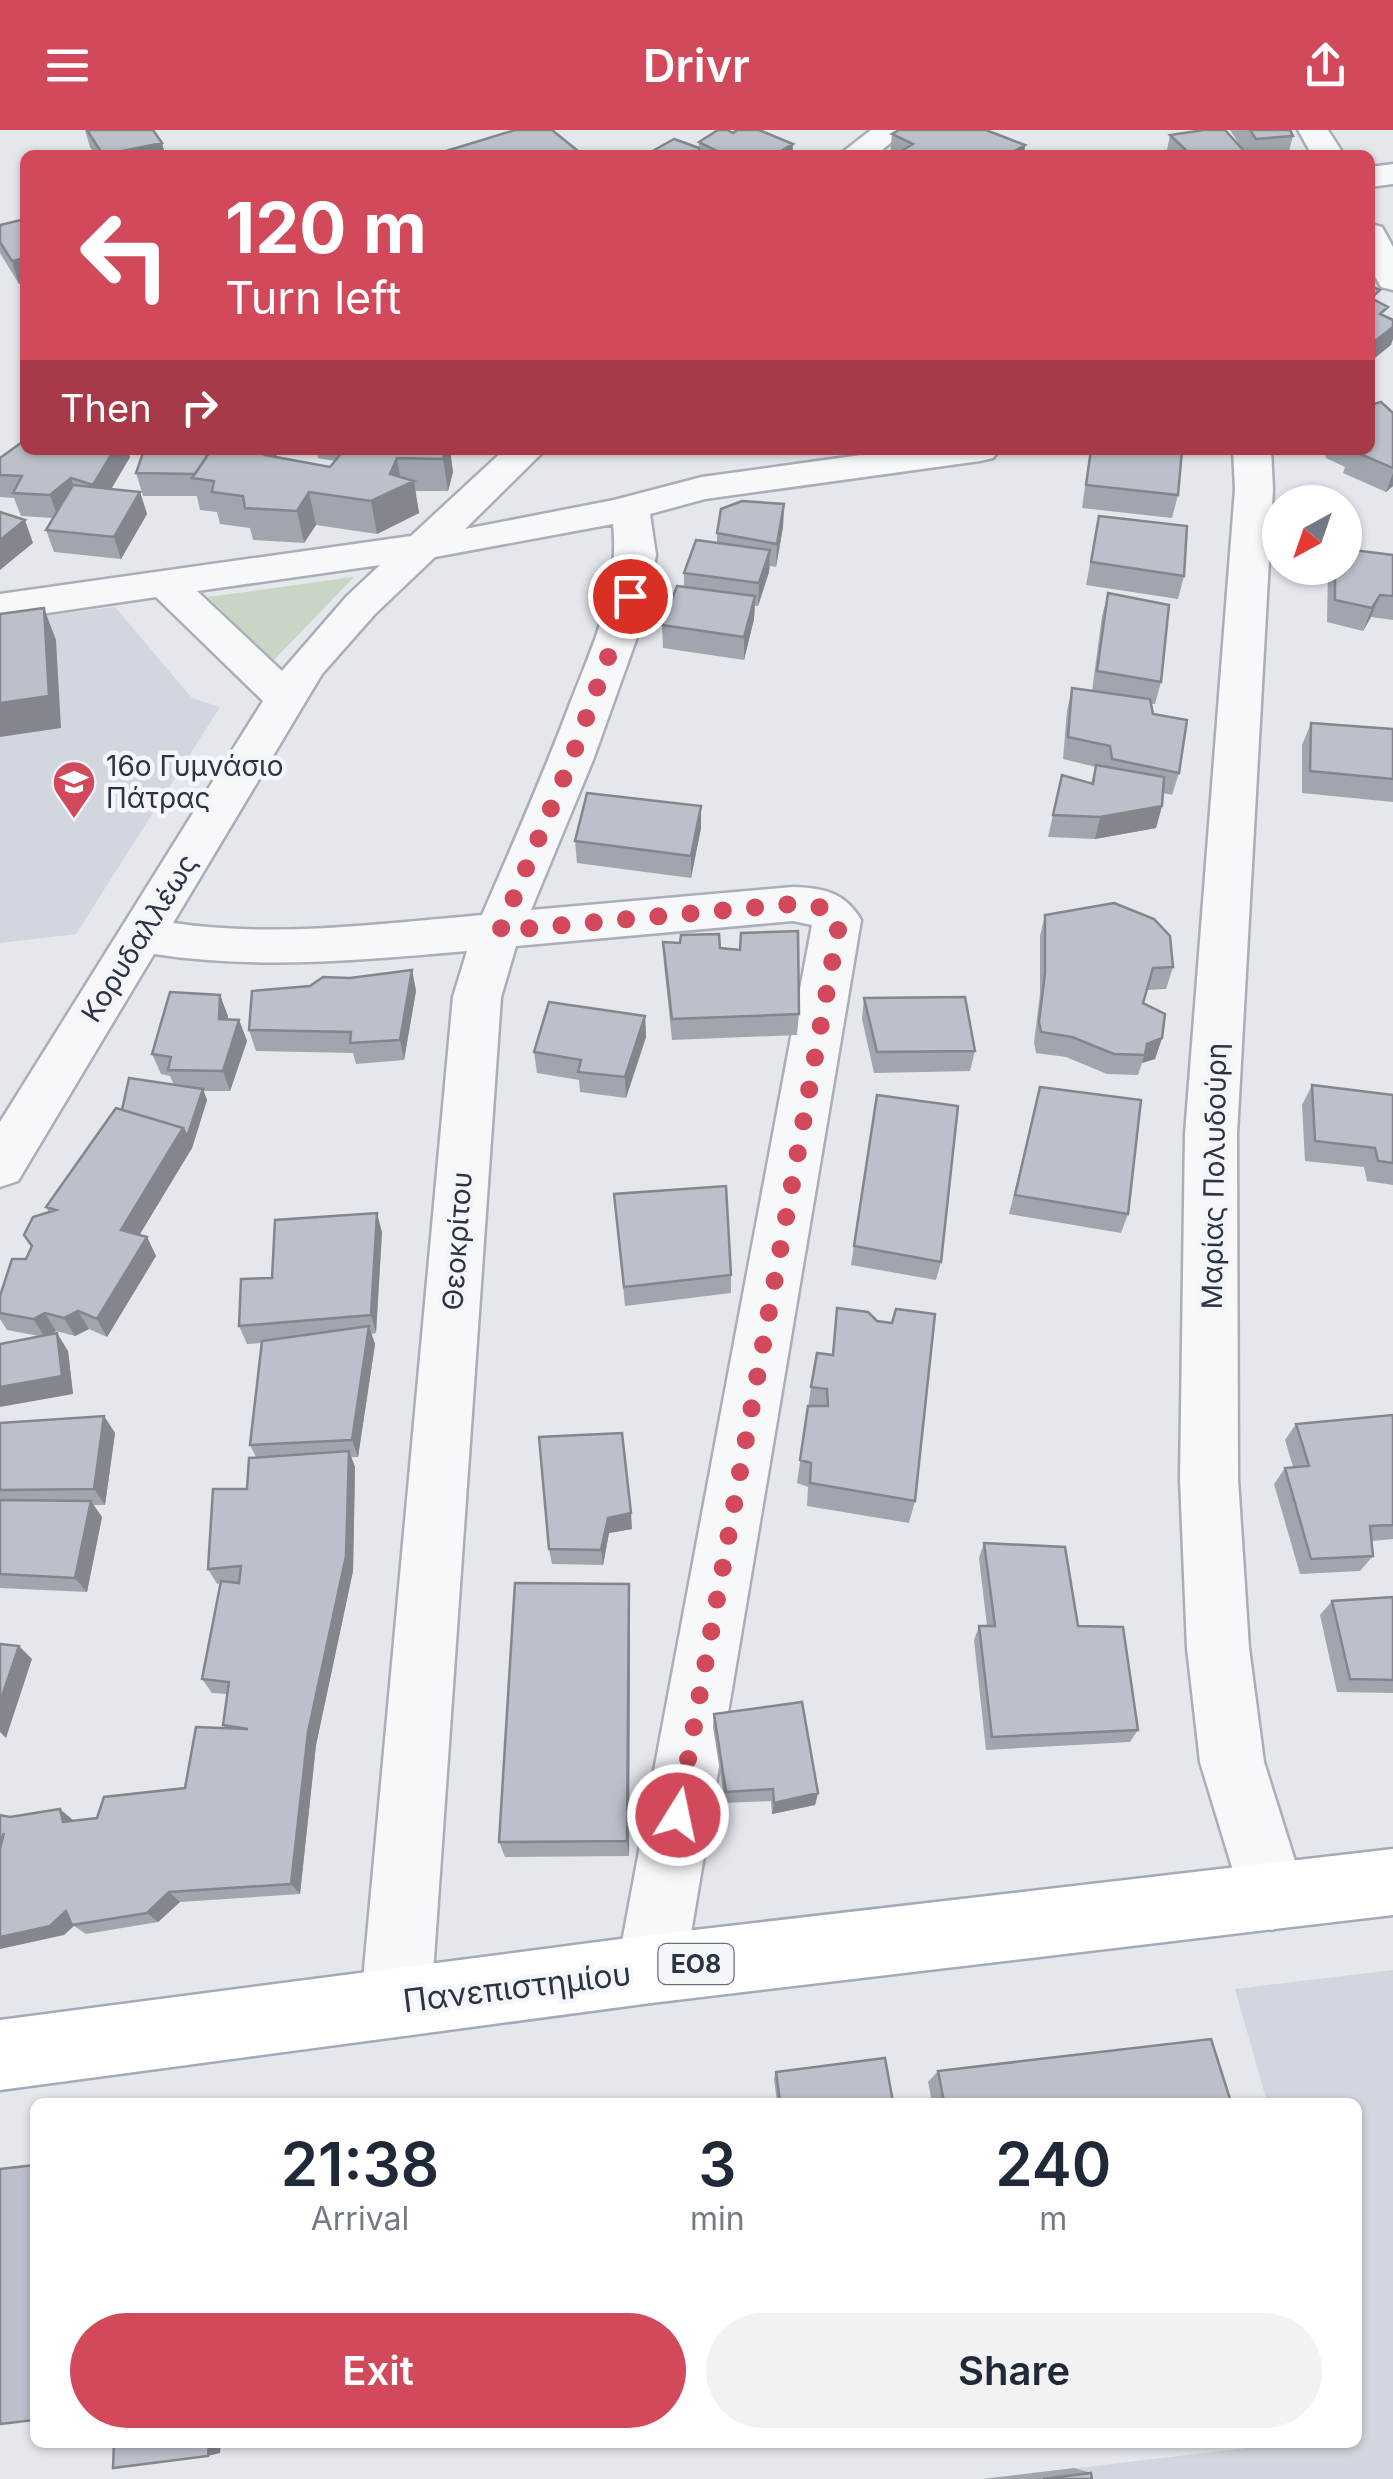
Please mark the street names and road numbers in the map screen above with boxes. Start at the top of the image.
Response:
street label: Κορυδαλλέως [74,848,204,1028]
street label: Μαρίας Πολυδούρη [1195,1042,1233,1310]
street label: Θεοκρίτου [435,1171,479,1311]
road number: ΕΟ8 [658,1944,734,1984]
street label: Πανεπιστημίου [401,1954,633,2020]

